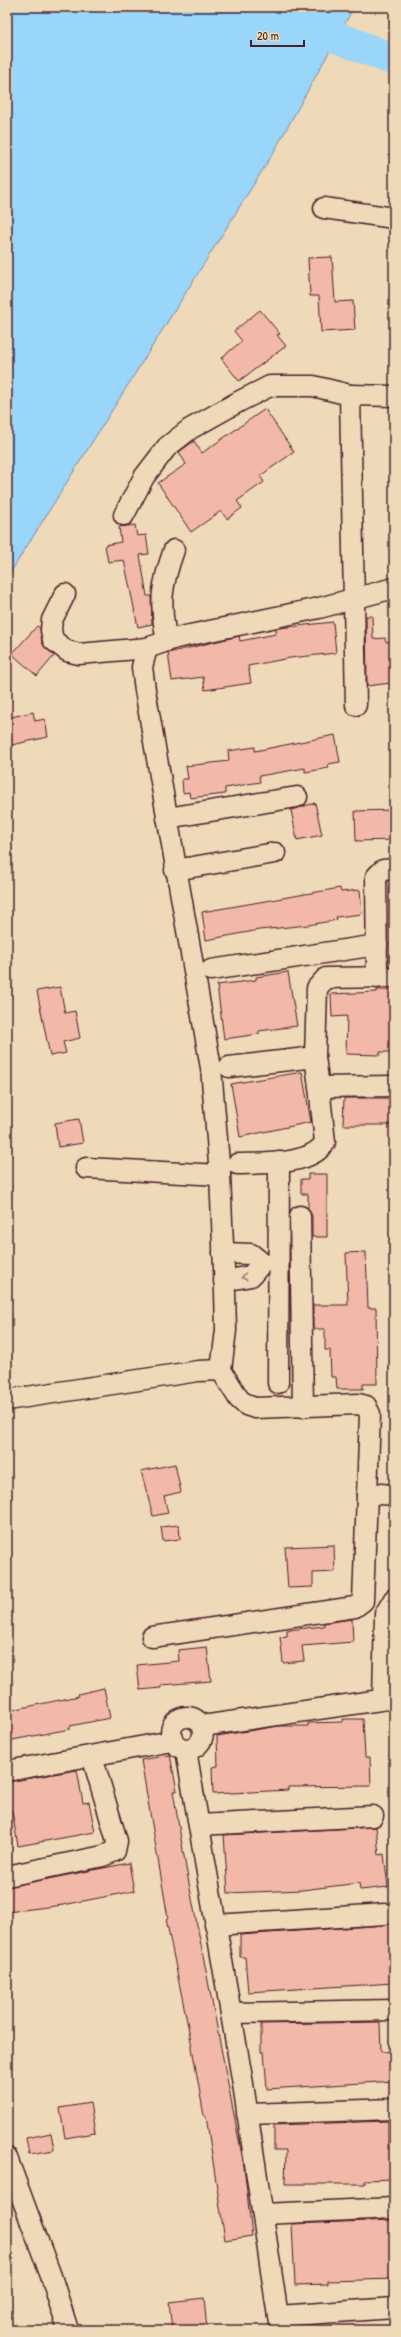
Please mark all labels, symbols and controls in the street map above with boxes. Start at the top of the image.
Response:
scale bar [251,22,304,48]
text: 20 m [257,27,279,44]
one-way arrow [241,1273,247,1281]

